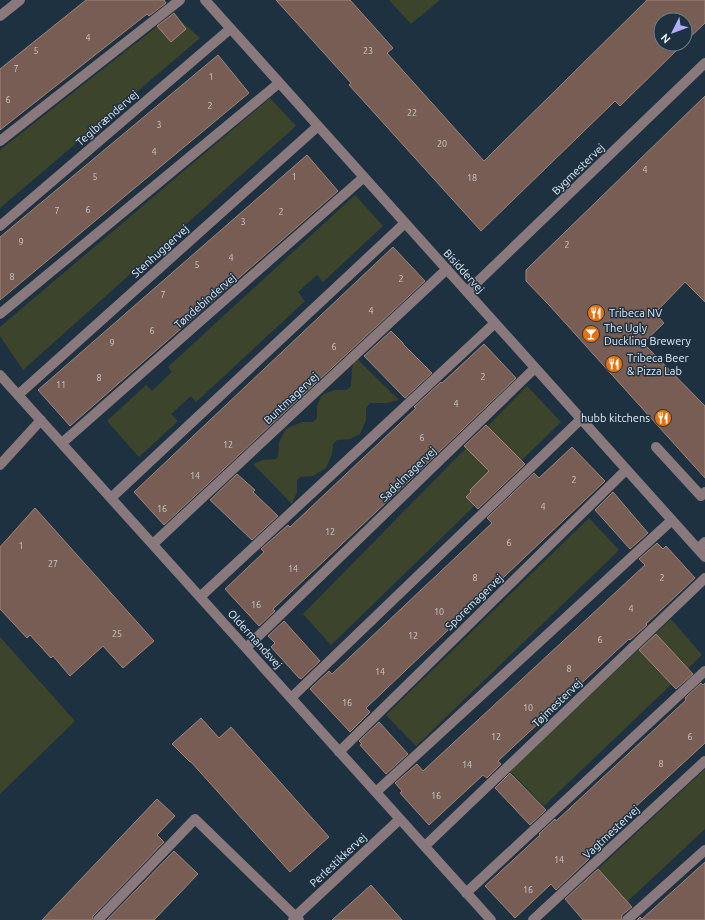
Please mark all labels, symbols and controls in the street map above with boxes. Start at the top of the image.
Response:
north arrow [653,12,693,52]
text: N [658,32,673,46]
house number: 4 [85,33,91,43]
house number: 5 [33,46,39,56]
house number: 23 [363,46,373,56]
house number: 7 [13,64,19,74]
house number: 1 [208,72,214,82]
street label: Teglbrændervej [74,88,140,148]
house number: 6 [5,95,11,105]
house number: 2 [207,101,213,111]
house number: 22 [407,108,417,118]
house number: 3 [156,120,162,130]
house number: 20 [437,139,447,149]
street label: Bygmestervej [549,141,607,197]
house number: 4 [151,147,157,157]
house number: 4 [642,165,648,175]
house number: 5 [92,172,98,182]
house number: 1 [291,172,297,182]
house number: 18 [467,173,477,183]
house number: 6 [85,205,91,215]
house number: 7 [54,206,60,216]
house number: 2 [278,207,284,217]
house number: 3 [240,217,246,227]
street label: Stenhuggervej [129,222,191,280]
house number: 9 [18,237,24,247]
house number: 2 [564,240,570,250]
street label: Bisiddervej [441,247,487,295]
house number: 4 [228,253,234,263]
house number: 5 [194,260,200,270]
street label: Tøndebindervej [172,271,238,331]
house number: 8 [9,272,15,282]
house number: 2 [398,274,404,284]
house number: 7 [160,290,166,300]
restaurant icon: Tribeca NV [586,303,606,323]
house number: 4 [368,306,374,316]
place label: Tribeca NV [609,307,662,319]
place label: The Ugly Duckling Brewery [604,322,692,347]
bar icon: The Ugly Duckling Brewery [581,324,601,344]
house number: 6 [149,326,155,336]
house number: 9 [109,338,115,348]
house number: 6 [331,342,337,352]
place label: Tribeca Beer & Pizza Lab [627,352,689,377]
restaurant icon: Tribeca Beer & Pizza Lab [604,354,624,374]
street label: Buntmagervej [261,370,321,426]
house number: 2 [480,372,486,382]
house number: 8 [96,373,102,383]
house number: 11 [56,380,66,390]
house number: 4 [453,399,459,409]
restaurant icon: hubb kitchens [653,408,673,428]
place label: hubb kitchens [581,412,650,424]
house number: 6 [419,433,425,443]
house number: 12 [223,440,233,450]
street label: Sadelmagervej [378,444,438,504]
house number: 14 [190,471,200,481]
house number: 2 [571,475,577,485]
house number: 4 [540,502,546,512]
house number: 16 [157,504,167,514]
house number: 12 [325,527,335,537]
house number: 6 [506,538,512,548]
house number: 1 [18,541,24,551]
house number: 27 [48,559,58,569]
house number: 14 [288,564,298,574]
street label: Sporemagervej [443,572,505,632]
house number: 8 [472,573,478,583]
house number: 2 [659,573,665,583]
house number: 16 [251,600,261,610]
house number: 4 [628,604,634,614]
street label: Oldermandsvej [226,607,284,671]
house number: 10 [434,607,444,617]
house number: 25 [112,629,122,639]
house number: 12 [408,631,418,641]
house number: 6 [597,635,603,645]
house number: 8 [566,664,572,674]
house number: 14 [375,667,385,677]
street label: Tøjmestervej [530,676,584,730]
house number: 16 [342,698,352,708]
house number: 10 [523,703,533,713]
house number: 12 [491,732,501,742]
house number: 6 [687,732,693,742]
house number: 8 [658,759,664,769]
house number: 14 [462,760,472,770]
house number: 16 [431,791,441,801]
street label: Vagtmestervej [580,803,642,861]
street label: Perlestikkervej [307,831,369,889]
house number: 14 [554,855,564,865]
house number: 16 [523,885,533,895]

